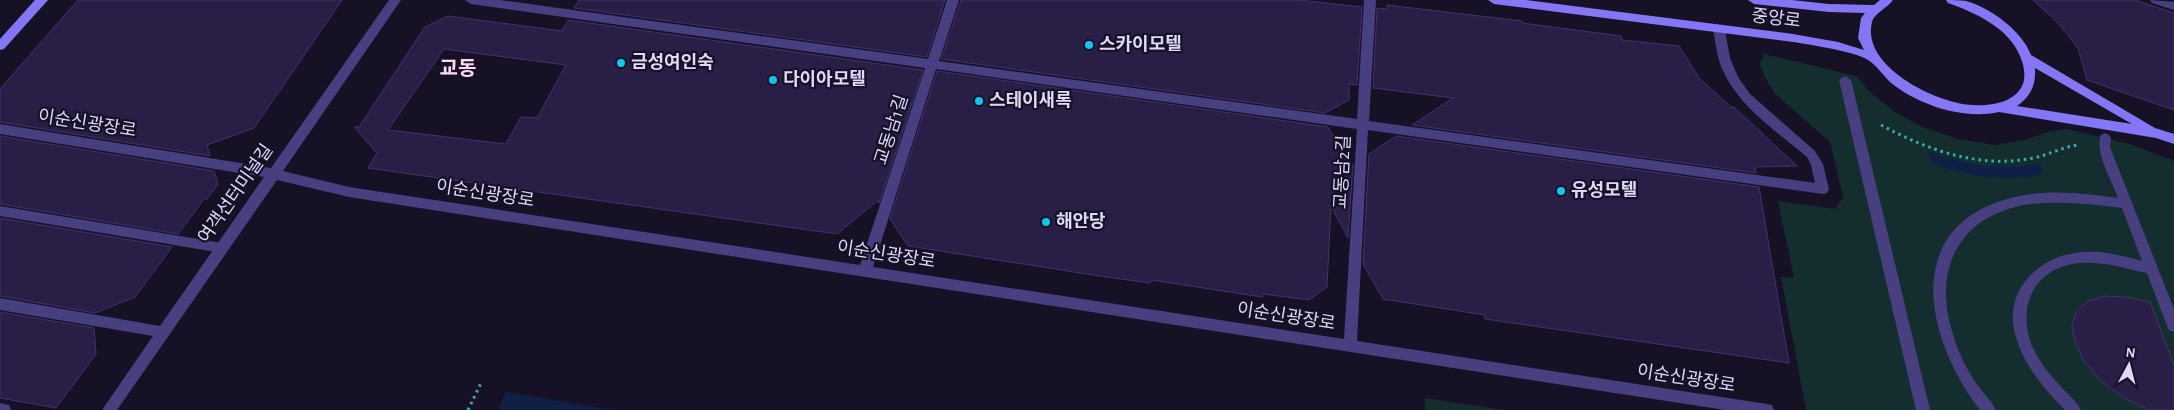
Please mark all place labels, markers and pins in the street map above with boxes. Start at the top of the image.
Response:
place label: 스카이모텔 [1099,35,1182,54]
marker: 스카이모텔 [1083,39,1095,51]
place label: 금성여인숙 [631,53,714,72]
marker: 금성여인숙 [615,57,627,69]
place label: 다이아모텔 [783,70,866,89]
marker: 다이아모텔 [767,74,779,86]
place label: 스테이새록 [989,91,1072,110]
marker: 스테이새록 [973,95,985,107]
place label: 유성모텔 [1571,181,1637,200]
marker: 유성모텔 [1555,185,1567,197]
place label: 해안당 [1056,212,1106,231]
marker: 해안당 [1040,216,1052,228]

